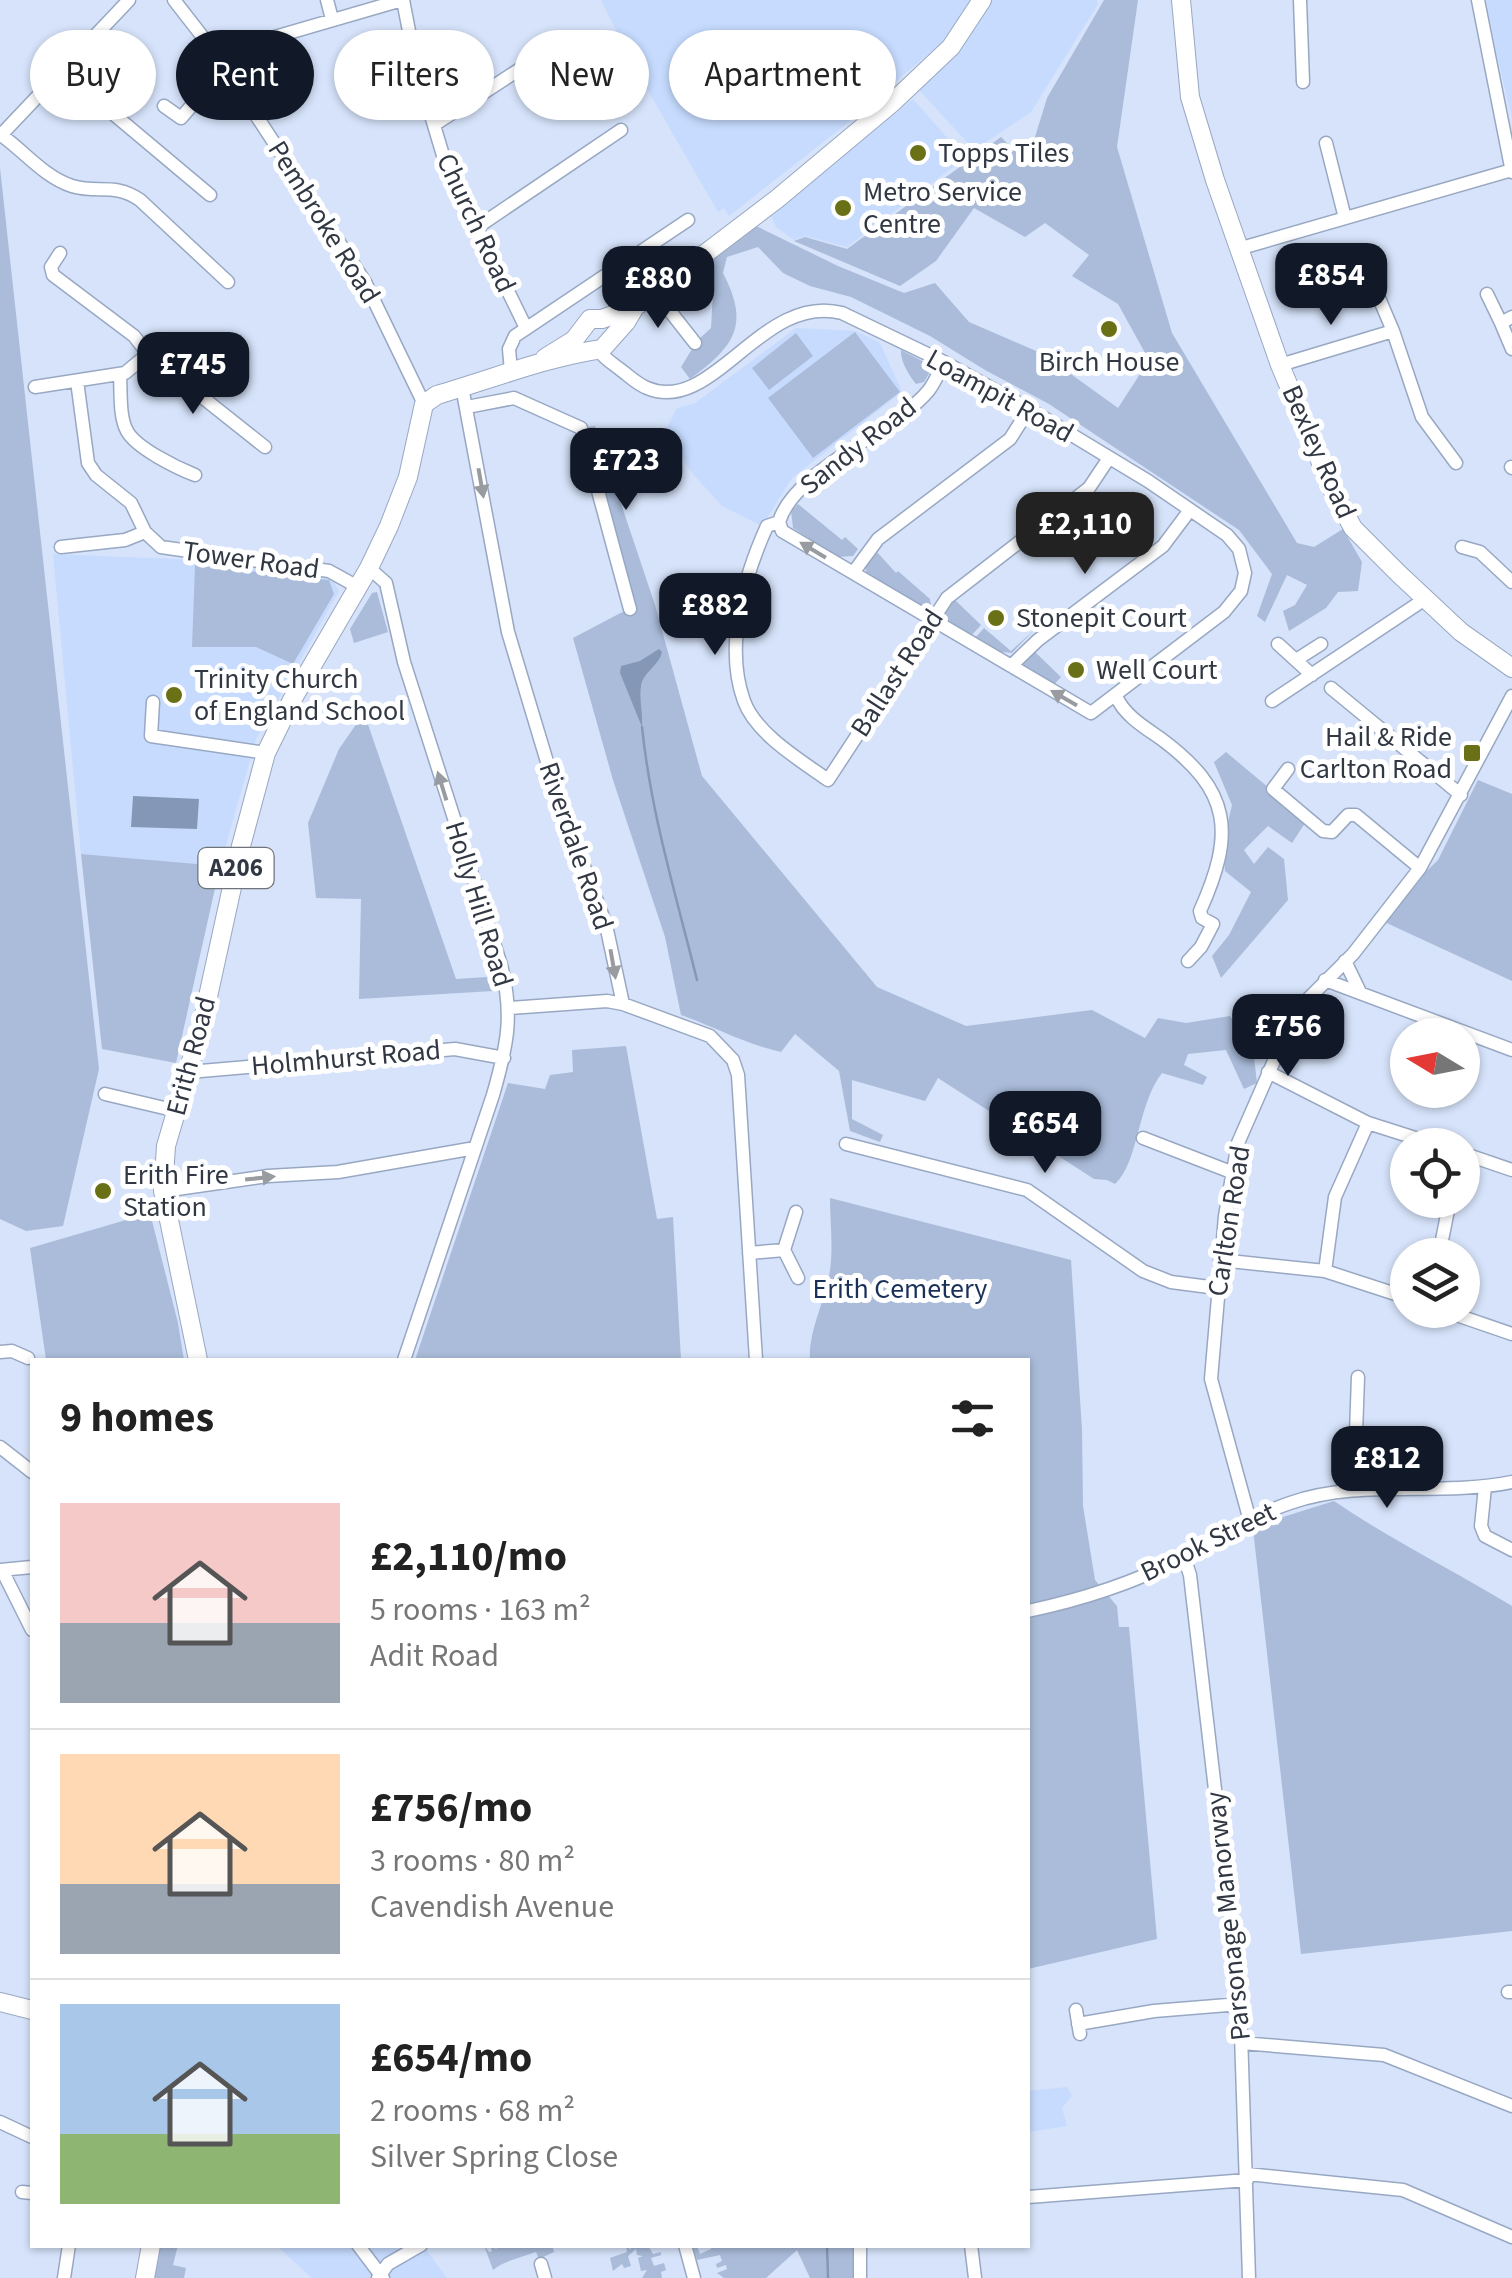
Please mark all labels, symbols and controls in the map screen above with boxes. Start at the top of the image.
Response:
chip: Buy [30,30,156,120]
chip: Rent [176,30,314,120]
chip: Filters [334,30,494,120]
chip: New [514,30,649,120]
chip: Apartment [669,30,896,120]
street label: Pembroke Road [258,133,390,311]
place label: Topps Tiles [938,133,1069,173]
marker: Topps Tiles [907,142,929,164]
street label: Church Road [426,147,526,299]
place label: Metro Service Centre [863,172,1022,244]
marker: Metro Service Centre [832,197,854,219]
pin: £854 [1272,243,1390,328]
pin: £880 [599,246,717,331]
text: £854 [1297,252,1365,298]
text: £880 [624,255,692,301]
marker: Birch House [1098,318,1120,340]
pin: £745 [134,332,252,417]
street label: Loampit Road [919,339,1081,453]
text: £745 [159,341,227,387]
place label: Birch House [1039,342,1179,382]
street label: Bexley Road [1272,379,1366,525]
street label: Sandy Road [791,388,925,504]
pin: £723 [567,428,685,513]
text: £723 [592,437,660,483]
one-way arrow [474,468,489,499]
pin: £2,110 [1004,492,1166,577]
text: £2,110 [1038,501,1132,547]
street label: Tower Road [180,531,322,589]
one-way arrow [799,542,827,559]
pin: £882 [656,573,774,658]
text: £882 [681,582,749,628]
place label: Stonepit Court [1016,598,1187,638]
street label: Ballast Road [841,601,953,745]
marker: Stonepit Court [985,607,1007,629]
place label: Well Court [1096,650,1218,690]
place label: Trinity Church of England School [194,659,405,731]
marker: Well Court [1065,659,1087,681]
marker: Trinity Church of England School [163,684,185,706]
one-way arrow [1050,690,1078,707]
place label: Hail & Ride Carlton Road [1300,717,1452,789]
marker: Hail & Ride Carlton Road [1461,742,1483,764]
street label: Riverdale Road [529,757,623,935]
one-way arrow [434,770,449,800]
street label: Holly Hill Road [435,816,523,992]
road number: A206 [198,848,274,888]
one-way arrow [606,949,622,980]
street label: Erith Road [156,992,226,1120]
pin: £756 [1229,994,1347,1079]
text: £756 [1254,1003,1322,1049]
north arrow [1390,1018,1480,1108]
map controls [1390,1018,1480,1328]
street label: Holmhurst Road [250,1030,442,1086]
pin: £654 [986,1091,1104,1176]
text: £654 [1011,1100,1079,1146]
button: locate [1390,1128,1480,1218]
street label: Carlton Road [1197,1143,1261,1299]
place label: Erith Fire Station [123,1155,229,1227]
one-way arrow [244,1169,276,1185]
marker: Erith Fire Station [92,1180,114,1202]
button: layers [1390,1238,1480,1328]
park label: Erith Cemetery [813,1269,987,1309]
text: 9 homes [60,1388,214,1448]
icon: filters [945,1391,1000,1446]
pin: £812 [1328,1426,1446,1511]
text: £812 [1353,1435,1421,1481]
street label: Brook Street [1134,1492,1283,1592]
text: £2,110/mo [370,1527,567,1587]
icon: home [140,1543,260,1663]
text: 5 rooms · 163 m² [370,1587,591,1633]
text: Adit Road [370,1633,499,1679]
text: £756/mo [370,1778,532,1838]
street label: Parsonage Manorway [1195,1790,1261,2042]
icon: home [140,1794,260,1914]
text: 3 rooms · 80 m² [370,1838,575,1884]
text: Cavendish Avenue [370,1884,614,1930]
text: £654/mo [370,2028,532,2088]
icon: home [140,2044,260,2164]
text: 2 rooms · 68 m² [370,2088,575,2134]
text: Silver Spring Close [370,2134,618,2180]

